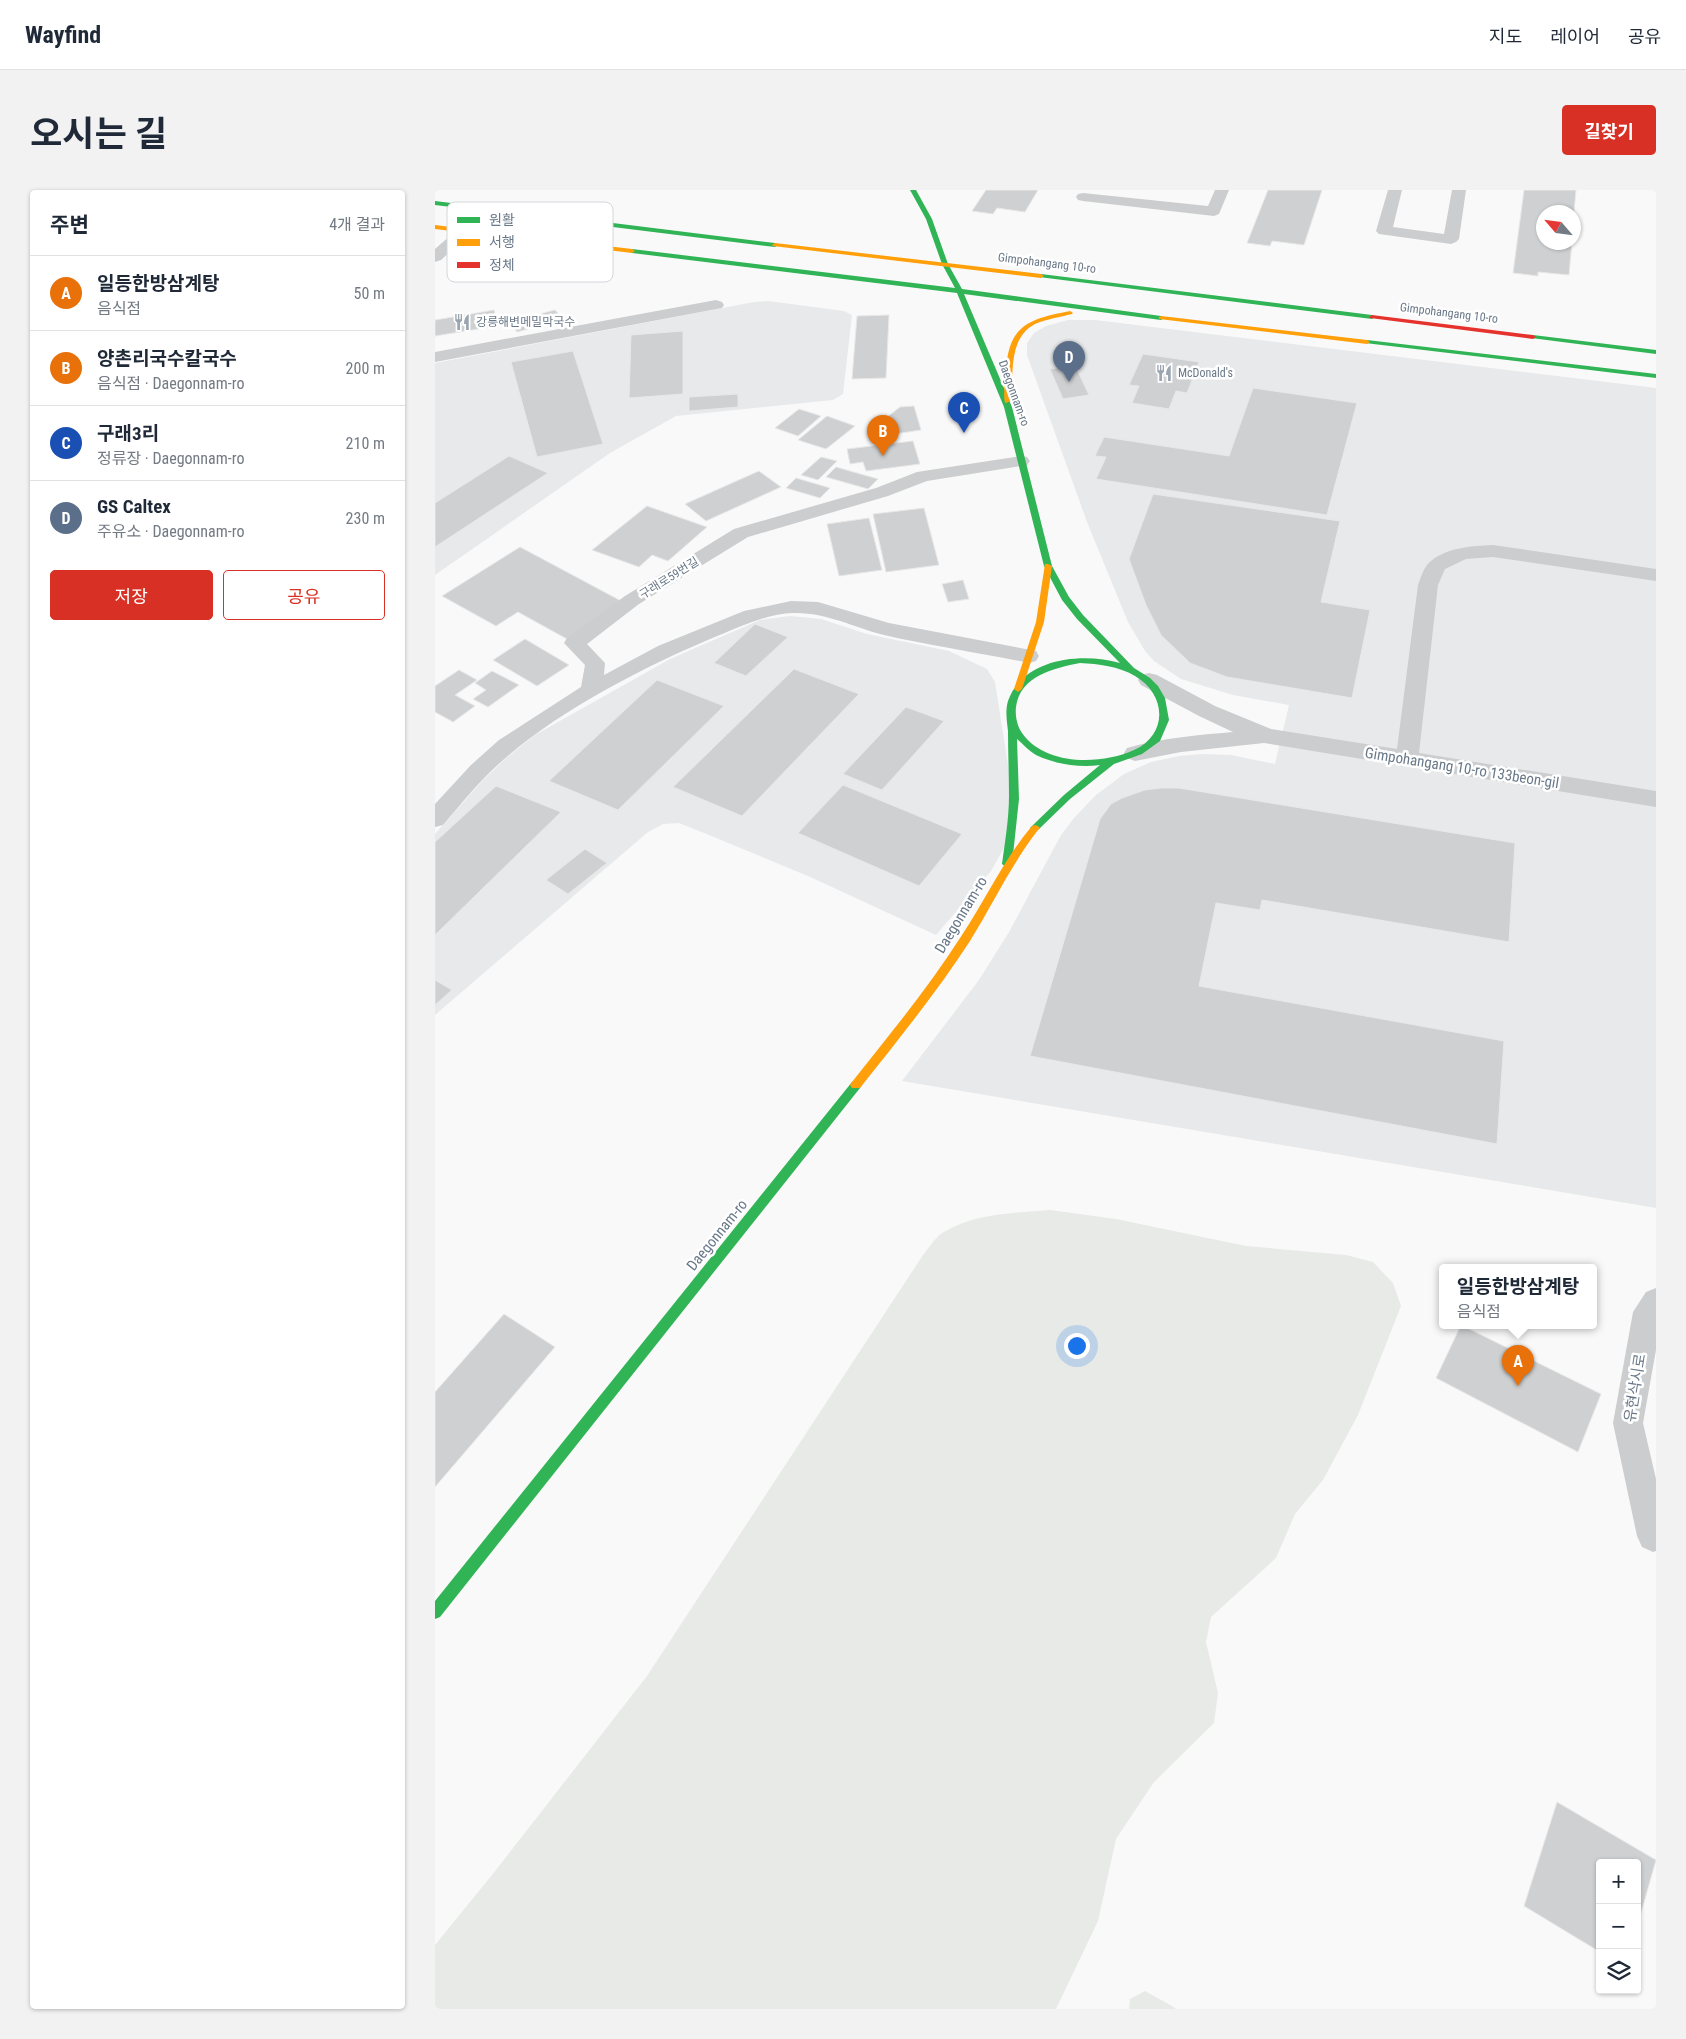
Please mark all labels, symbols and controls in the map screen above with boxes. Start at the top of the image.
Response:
text: Wayfind [25,21,101,49]
text: 지도 [1489,26,1522,47]
text: 레이어 [1550,26,1600,47]
text: 공유 [1628,26,1661,47]
button: 길찾기 [1562,105,1656,155]
text: 오시는 길 [30,114,167,155]
legend [447,202,613,282]
north arrow [1536,205,1581,250]
text: 원활 [489,212,515,228]
text: 주변 [50,213,89,237]
text: 4개 결과 [329,215,385,234]
text: 서행 [489,234,515,250]
street label: Gimpohangang 10-ro [997,250,1097,276]
text: 정체 [489,257,515,273]
text: 일등한방삼계탕 [97,272,219,295]
text: A [61,284,71,303]
text: 50 m [353,284,385,303]
text: 음식점 [97,299,141,318]
street label: Gimpohangang 10-ro [1399,300,1499,326]
restaurant icon: 강릉해변메밀막국수 [452,312,472,332]
place label: 강릉해변메밀막국수 [476,315,575,329]
pin: D [1053,341,1085,382]
text: 양촌리국수칼국수 [97,347,237,370]
street label: Daegonnam-ro [996,358,1032,428]
text: B [62,359,70,378]
text: 200 m [346,359,385,378]
restaurant icon: McDonald's [1154,363,1174,383]
place label: McDonald's [1178,366,1233,380]
text: 음식점 · Daegonnam-ro [97,374,245,393]
pin: C [948,392,980,433]
pin: B [867,415,899,456]
text: 구래3리 [97,422,159,445]
text: C [61,434,71,453]
text: 210 m [346,434,385,453]
text: 정류장 · Daegonnam-ro [97,449,245,468]
text: GS Caltex [97,495,171,518]
text: D [61,509,71,528]
text: 230 m [346,509,385,528]
text: 주유소 · Daegonnam-ro [97,522,245,541]
street label: 구래로59번길 [637,554,701,602]
button: 저장 [50,570,213,620]
button: 공유 [223,570,385,620]
street label: Gimpohangang 10-ro 133beon-gil [1364,744,1560,792]
street label: Daegonnam-ro [931,873,991,957]
street label: Daegonnam-ro [683,1196,751,1274]
popup [1439,1264,1597,1329]
text: 일등한방삼계탕 [1457,1275,1579,1298]
text: 음식점 [1457,1302,1501,1321]
your location [1064,1333,1090,1359]
pin: A [1502,1345,1534,1386]
street label: 유현삭시로 [1621,1353,1649,1423]
map controls [1596,1859,1641,1994]
button: + [1596,1859,1641,1904]
button: − [1596,1904,1641,1949]
button: layers [1596,1949,1641,1994]

